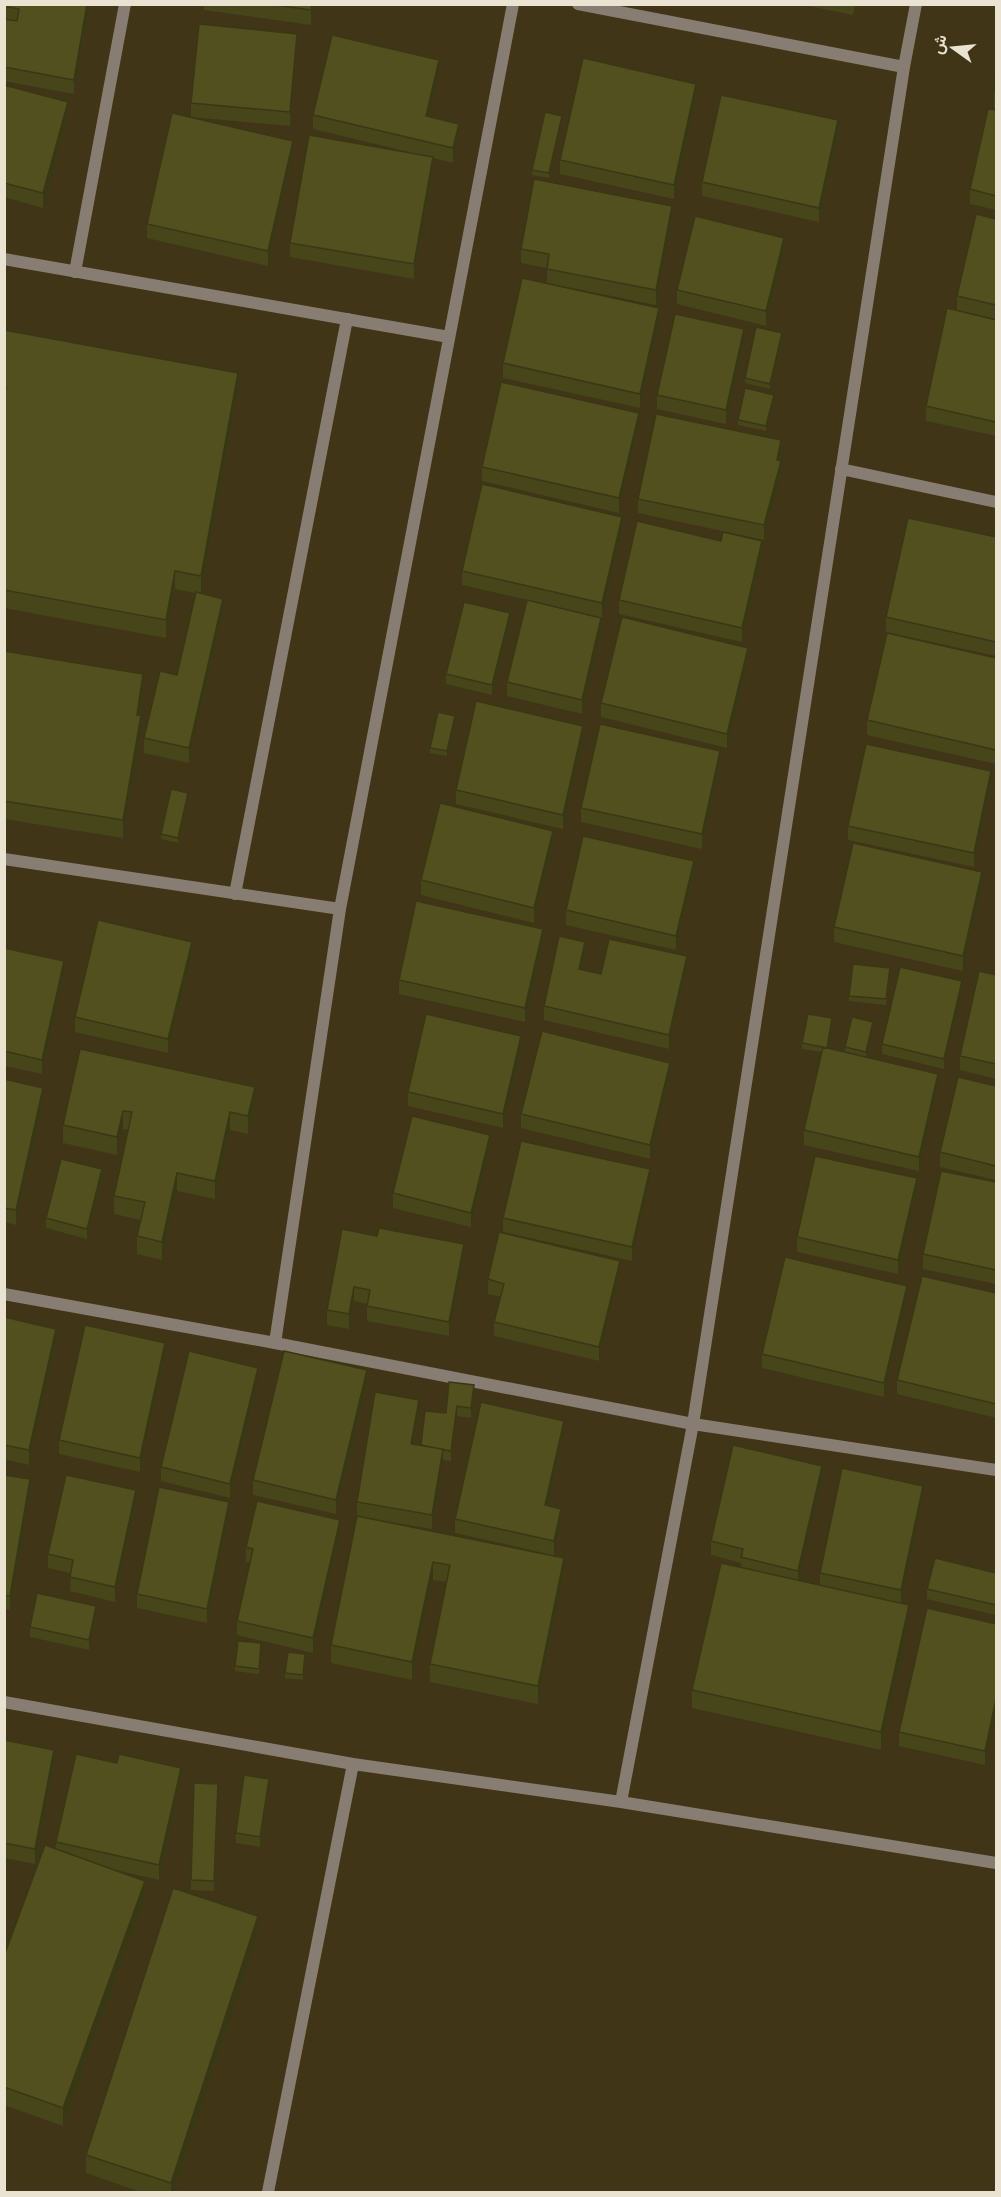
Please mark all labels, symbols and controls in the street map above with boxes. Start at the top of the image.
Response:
north arrow [923,18,983,78]
text: ش [927,32,951,56]

